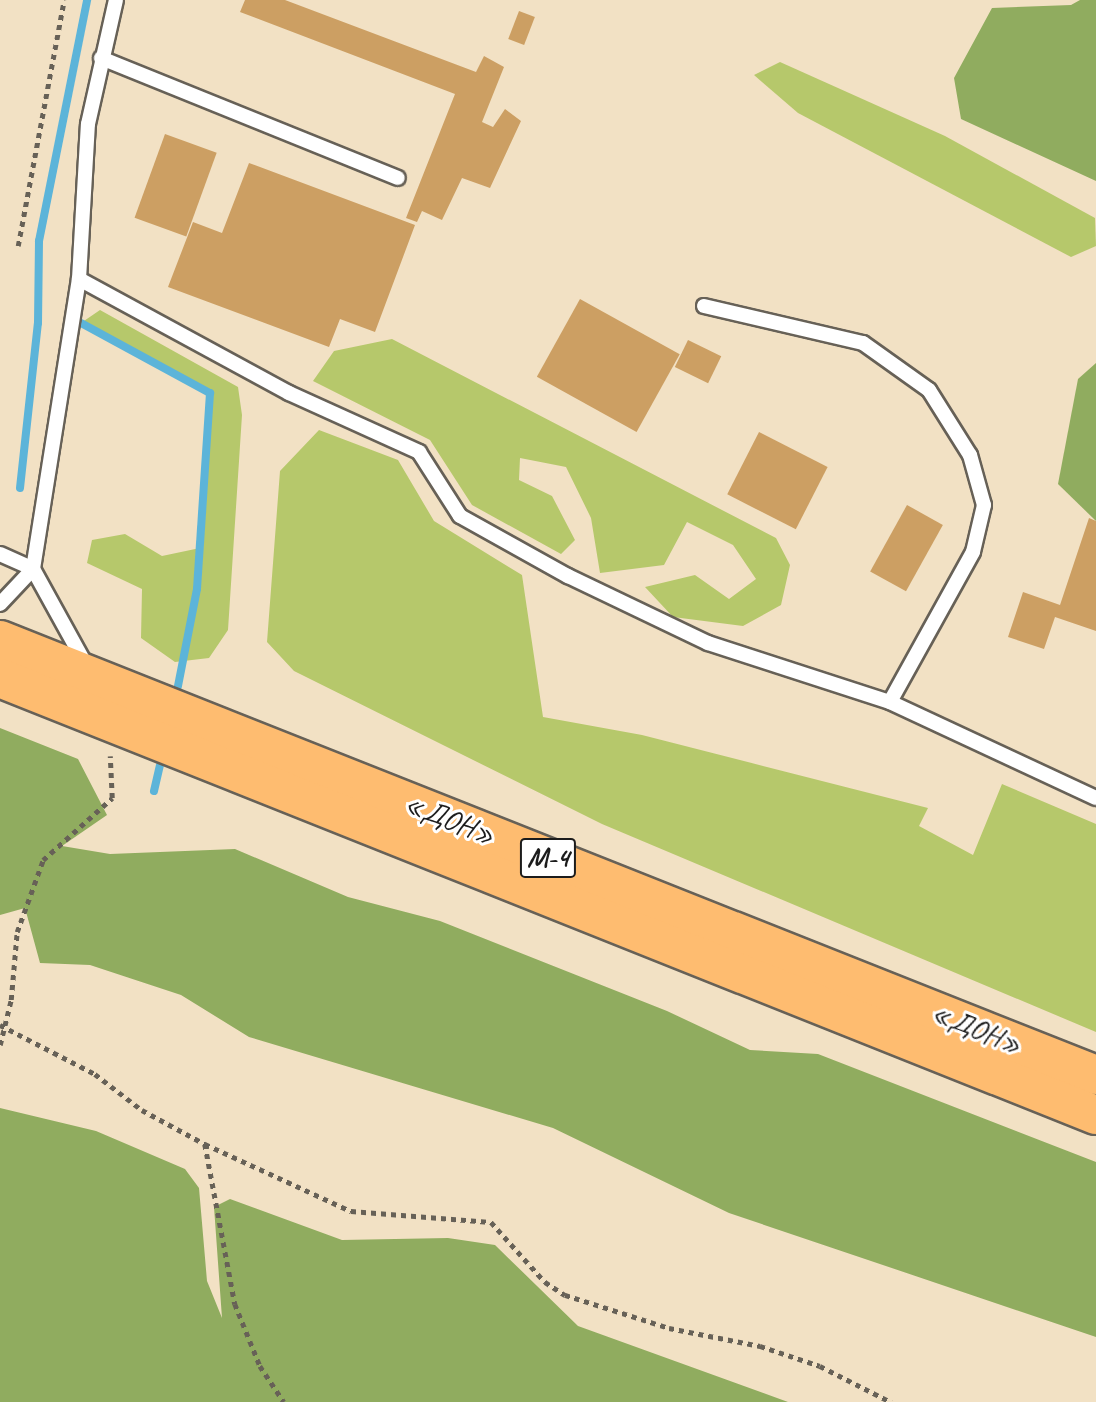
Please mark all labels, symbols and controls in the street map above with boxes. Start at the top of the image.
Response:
street label: «ДОН» [400,785,500,853]
road number: М-4 [518,834,578,882]
street label: «ДОН» [927,994,1027,1062]

